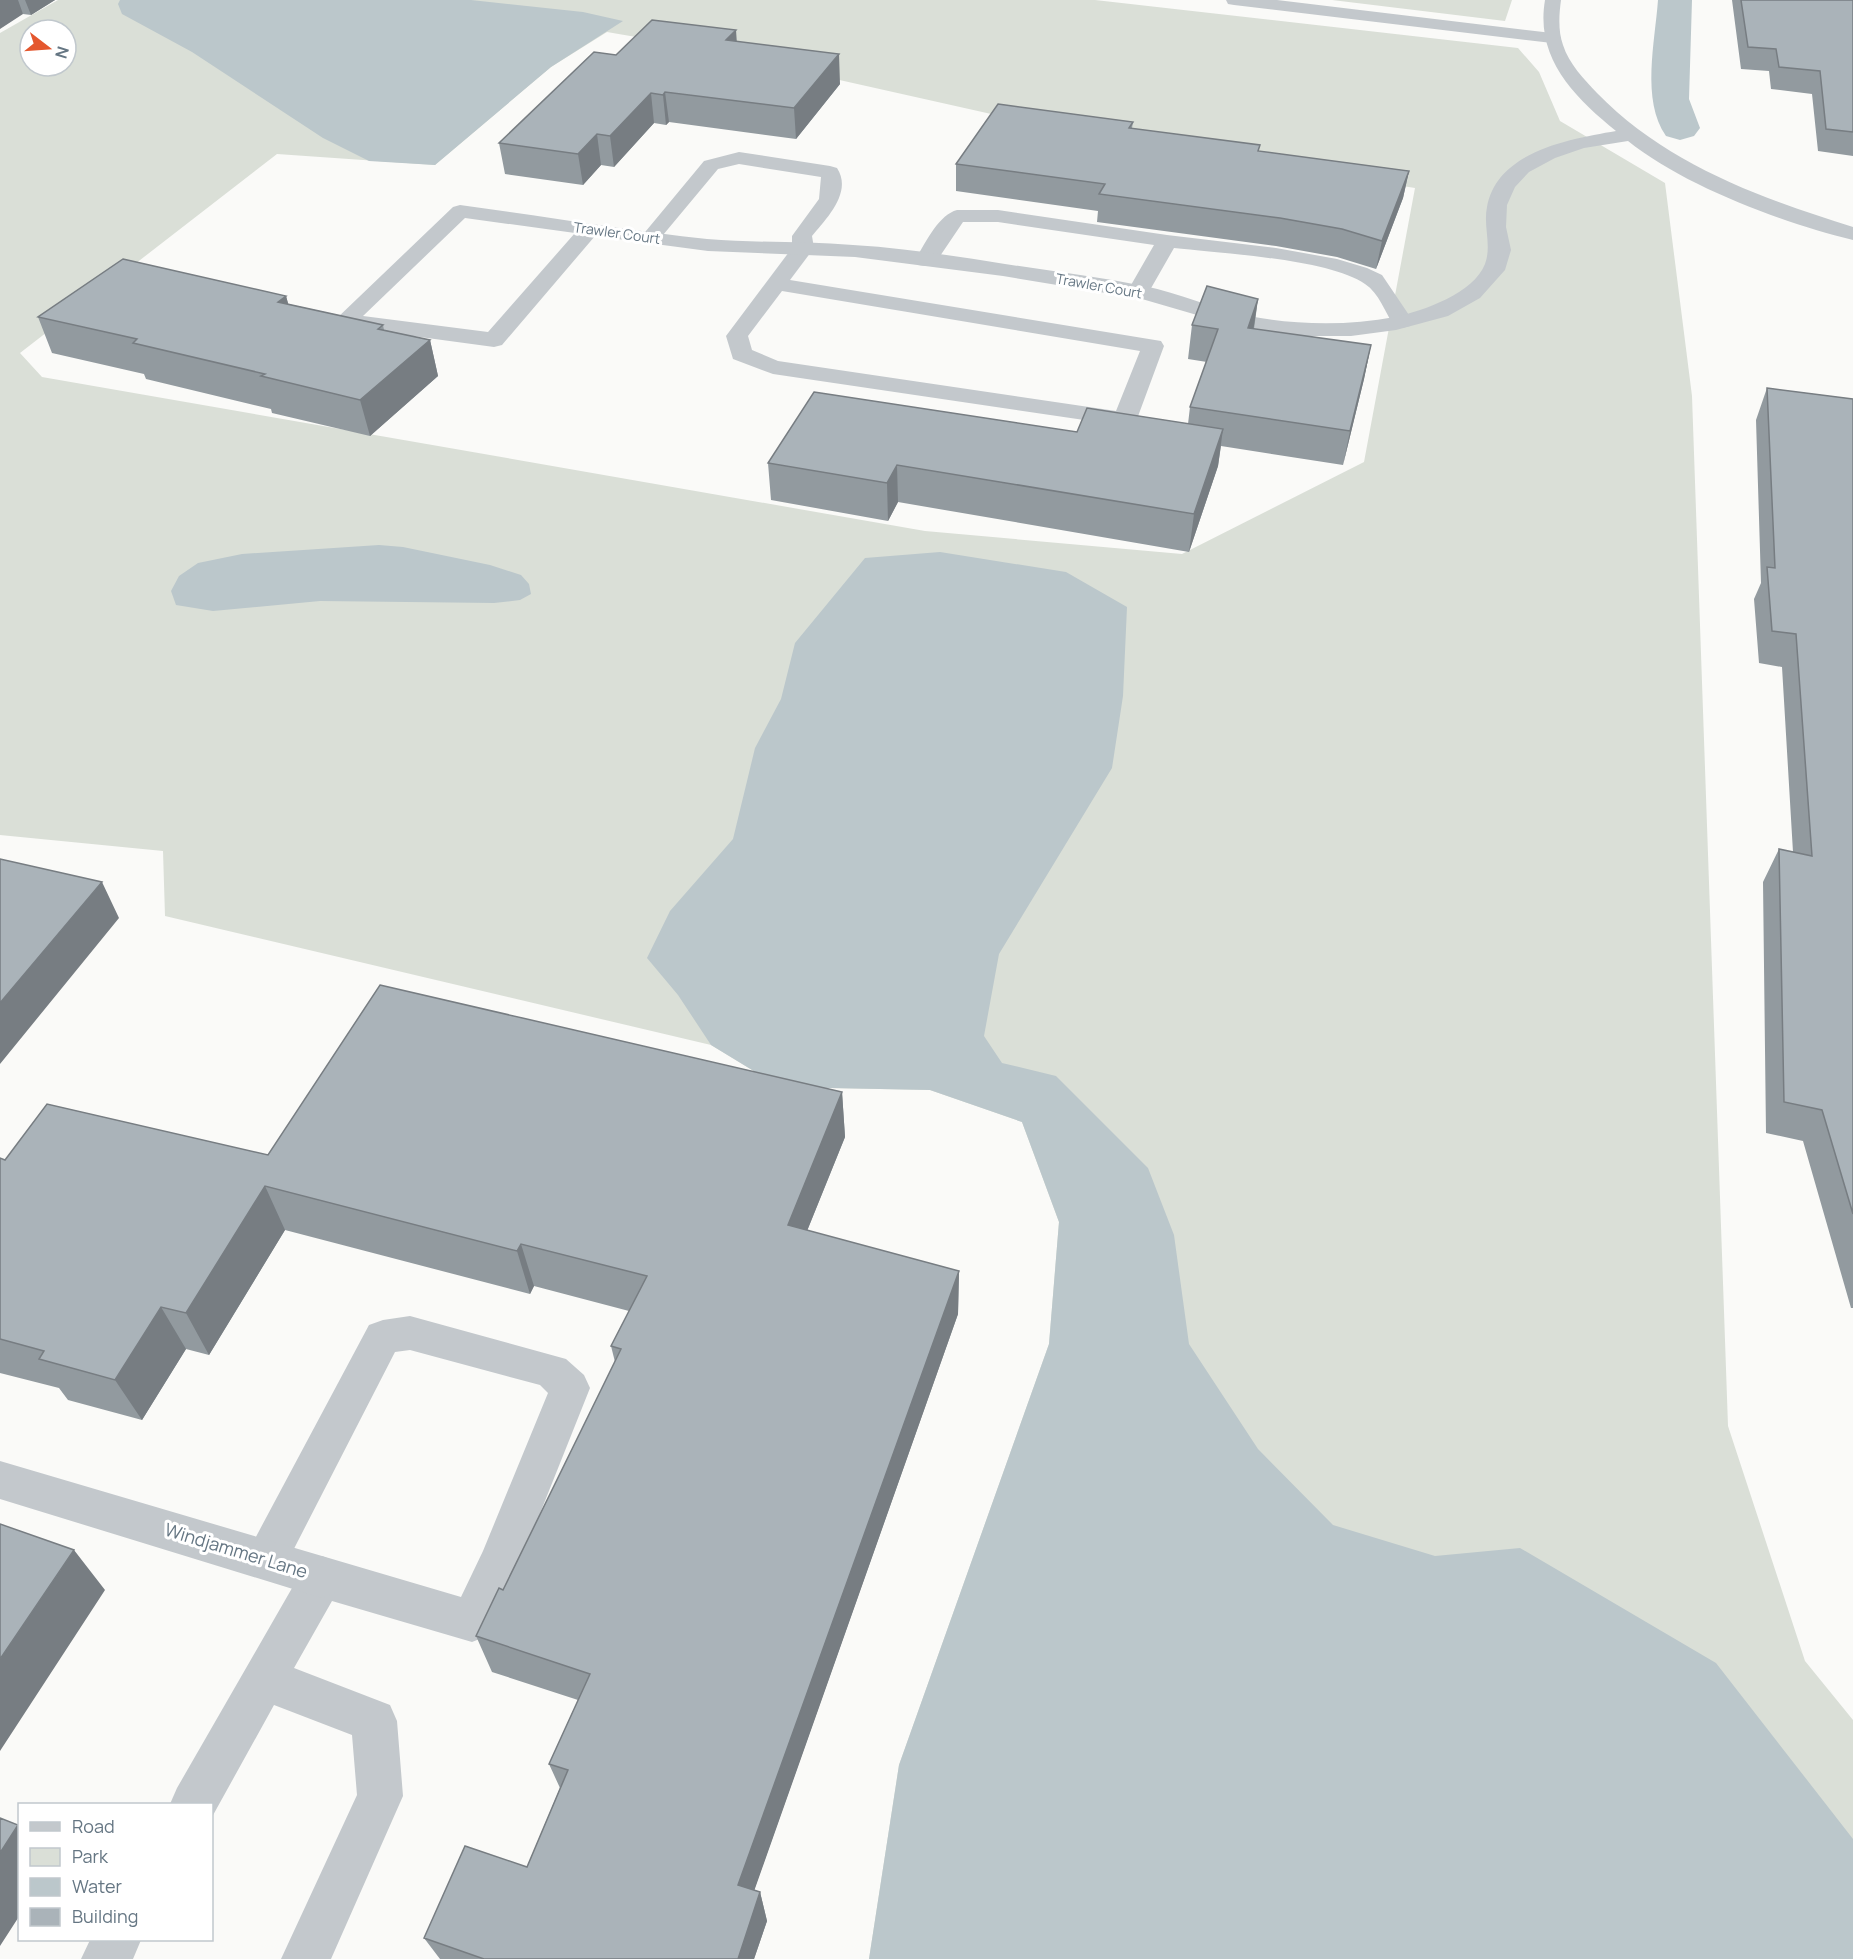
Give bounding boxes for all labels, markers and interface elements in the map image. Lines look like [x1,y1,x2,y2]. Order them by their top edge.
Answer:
north arrow [18,18,78,78]
text: N [50,44,75,61]
street label: Trawler Court [573,217,662,248]
street label: Trawler Court [1054,269,1144,303]
street label: Windjammer Lane [162,1517,311,1583]
legend [18,1803,213,1941]
text: Road [72,1814,115,1838]
text: Park [72,1844,109,1868]
text: Water [72,1874,122,1898]
text: Building [72,1904,138,1928]

